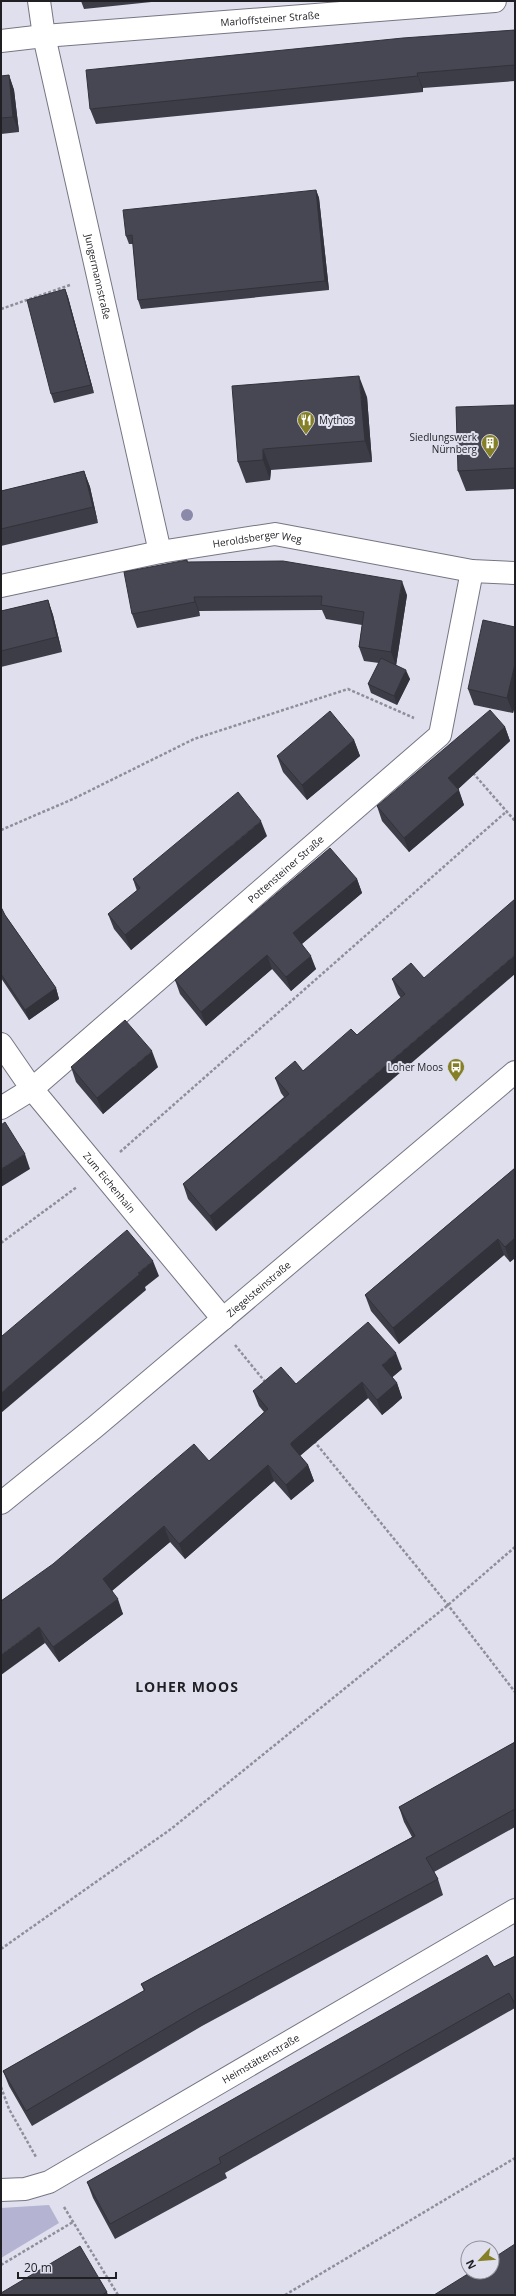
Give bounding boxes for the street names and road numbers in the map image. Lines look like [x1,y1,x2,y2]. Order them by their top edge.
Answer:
street label: Marloffsteiner Straße [220,8,321,29]
street label: Jungermannstraße [81,232,115,321]
street label: Heroldsberger Weg [211,527,304,551]
street label: Pottensteiner Straße [244,832,327,906]
street label: Zum Eichenhain [80,1149,139,1216]
street label: Ziegelsteinstraße [223,1257,294,1320]
street label: Heimstättenstraße [219,2030,302,2087]

